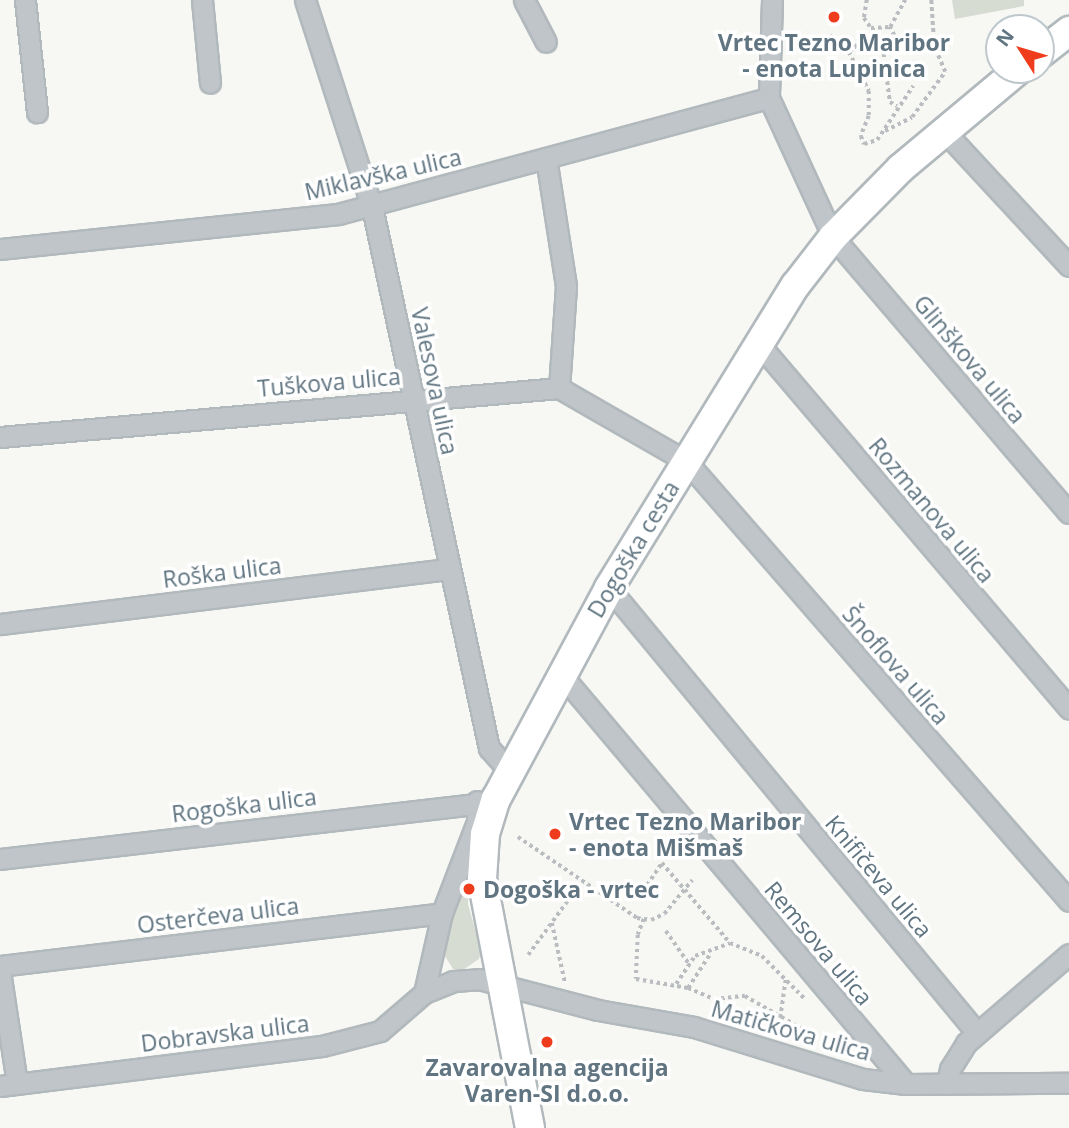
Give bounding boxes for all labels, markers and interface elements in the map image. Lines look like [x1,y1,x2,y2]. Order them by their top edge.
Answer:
marker: Vrtec Tezno Maribor - enota Lupinica [826,9,842,25]
north arrow [985,14,1055,84]
text: N [990,24,1020,52]
place label: Vrtec Tezno Maribor - enota Lupinica [718,28,950,82]
street label: Miklavška ulica [302,143,464,205]
street label: Glinškova ulica [908,289,1032,429]
street label: Valesova ulica [406,305,464,457]
street label: Tuškova ulica [256,362,402,402]
street label: Rozmanova ulica [863,432,1001,588]
street label: Dogoška cesta [581,476,685,622]
street label: Roška ulica [161,551,283,593]
street label: Šnoflova ulica [837,600,955,730]
street label: Rogoška ulica [170,782,318,828]
place label: Vrtec Tezno Maribor - enota Mišmaš [569,807,802,861]
street label: Knifičeva ulica [820,809,938,943]
marker: Vrtec Tezno Maribor - enota Mišmaš [547,826,563,842]
place label: Dogoška - vrtec [483,875,659,903]
street label: Remsova ulica [759,876,879,1010]
marker: Dogoška - vrtec [461,881,477,897]
street label: Osterčeva ulica [135,891,301,939]
street label: Matičkova ulica [708,994,874,1066]
street label: Dobravska ulica [139,1009,311,1057]
marker: Zavarovalna agencija Varen-SI d.o.o. [539,1034,555,1050]
place label: Zavarovalna agencija Varen-SI d.o.o. [425,1053,669,1107]

